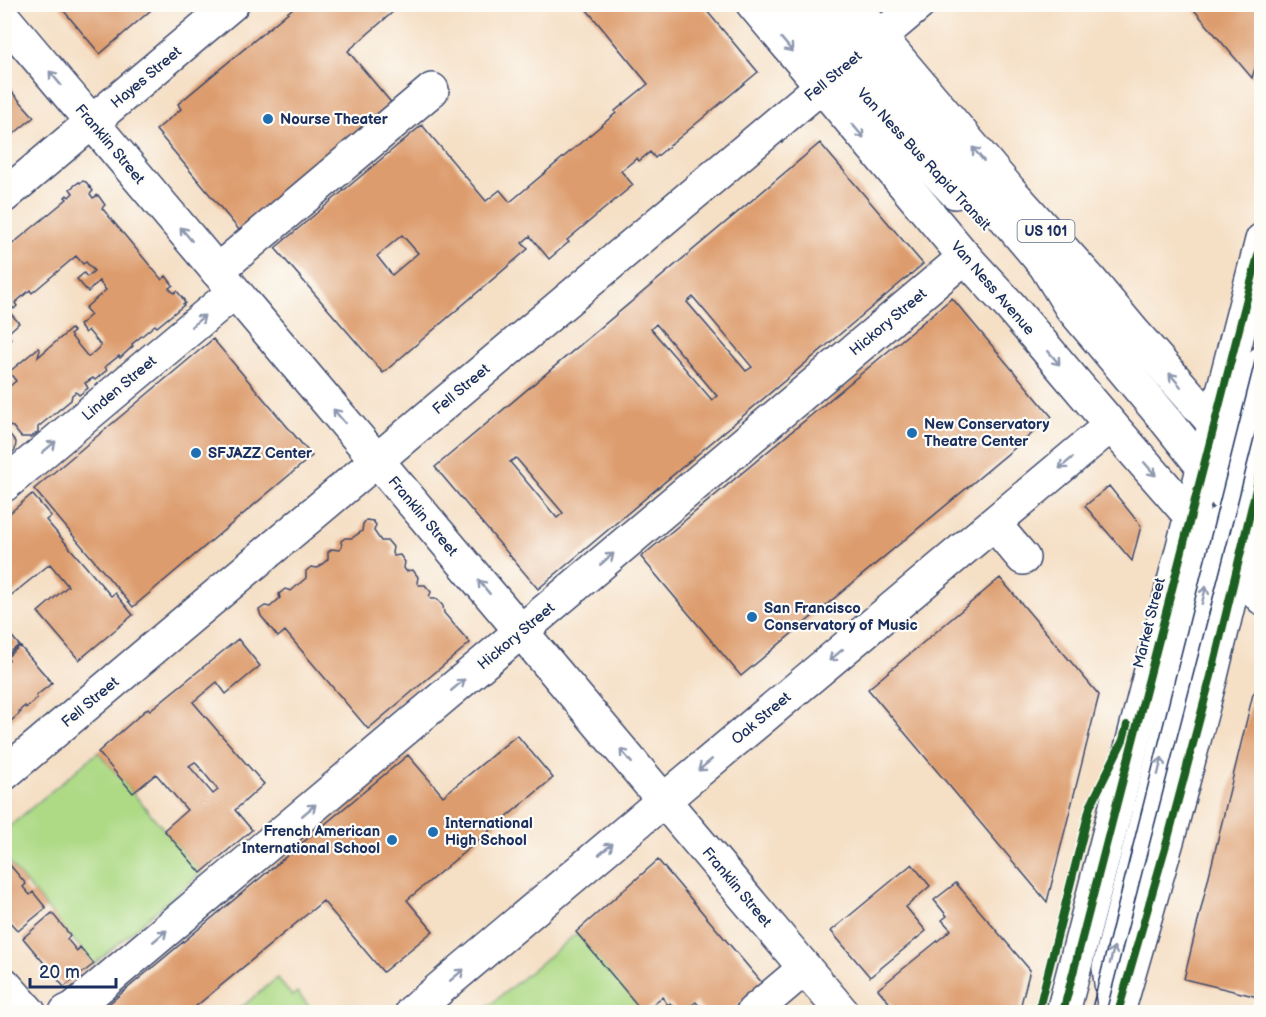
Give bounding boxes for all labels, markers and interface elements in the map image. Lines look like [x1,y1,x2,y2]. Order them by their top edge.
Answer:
one-way arrow [780,37,793,53]
street label: Hayes Street [107,42,186,112]
street label: Fell Street [801,47,866,106]
one-way arrow [48,70,61,86]
street label: Van Ness Bus Rapid Transit [853,84,995,235]
street label: Franklin Street [71,100,149,188]
place label: Nourse Theater [280,110,389,129]
marker: Nourse Theater [261,112,275,126]
one-way arrow [852,123,865,139]
one-way arrow [972,146,985,162]
road number: US 101 [1018,220,1074,242]
one-way arrow [180,226,193,242]
street label: Van Ness Avenue [947,237,1039,339]
street label: Hickory Street [846,284,931,360]
one-way arrow [190,315,206,328]
one-way arrow [1047,350,1061,365]
street label: Linden Street [78,351,161,425]
street label: Fell Street [429,360,494,419]
one-way arrow [1169,373,1183,389]
one-way arrow [332,408,345,424]
place label: New Conservatory Theatre Center [924,415,1049,451]
marker: New Conservatory Theatre Center [905,426,919,440]
one-way arrow [41,440,56,454]
place label: SFJAZZ Center [208,444,313,463]
marker: SFJAZZ Center [189,446,203,460]
one-way arrow [1058,456,1074,469]
one-way arrow [1143,461,1156,477]
street label: Franklin Street [384,472,462,560]
one-way arrow [599,552,614,566]
street label: Market Street [1129,576,1170,670]
one-way arrow [477,579,490,595]
one-way arrow [1198,586,1210,605]
street label: Hickory Street [474,598,559,674]
place label: San Francisco Conservatory of Music [764,599,918,635]
marker: San Francisco Conservatory of Music [745,610,759,624]
one-way arrow [829,649,845,662]
street label: Fell Street [58,673,123,732]
one-way arrow [450,678,465,692]
street label: Oak Street [728,688,795,749]
one-way arrow [619,749,633,764]
one-way arrow [1155,757,1167,776]
one-way arrow [698,758,713,772]
one-way arrow [301,803,316,817]
place label: International High School [445,814,533,850]
place label: French American International School [242,822,380,858]
marker: International High School [426,825,440,839]
marker: French American International School [385,833,399,847]
one-way arrow [598,842,613,856]
street label: Franklin Street [698,843,776,931]
one-way arrow [152,929,167,943]
one-way arrow [1107,946,1119,965]
scale bar [30,951,116,989]
text: 20 m [39,962,80,983]
one-way arrow [449,968,464,982]

